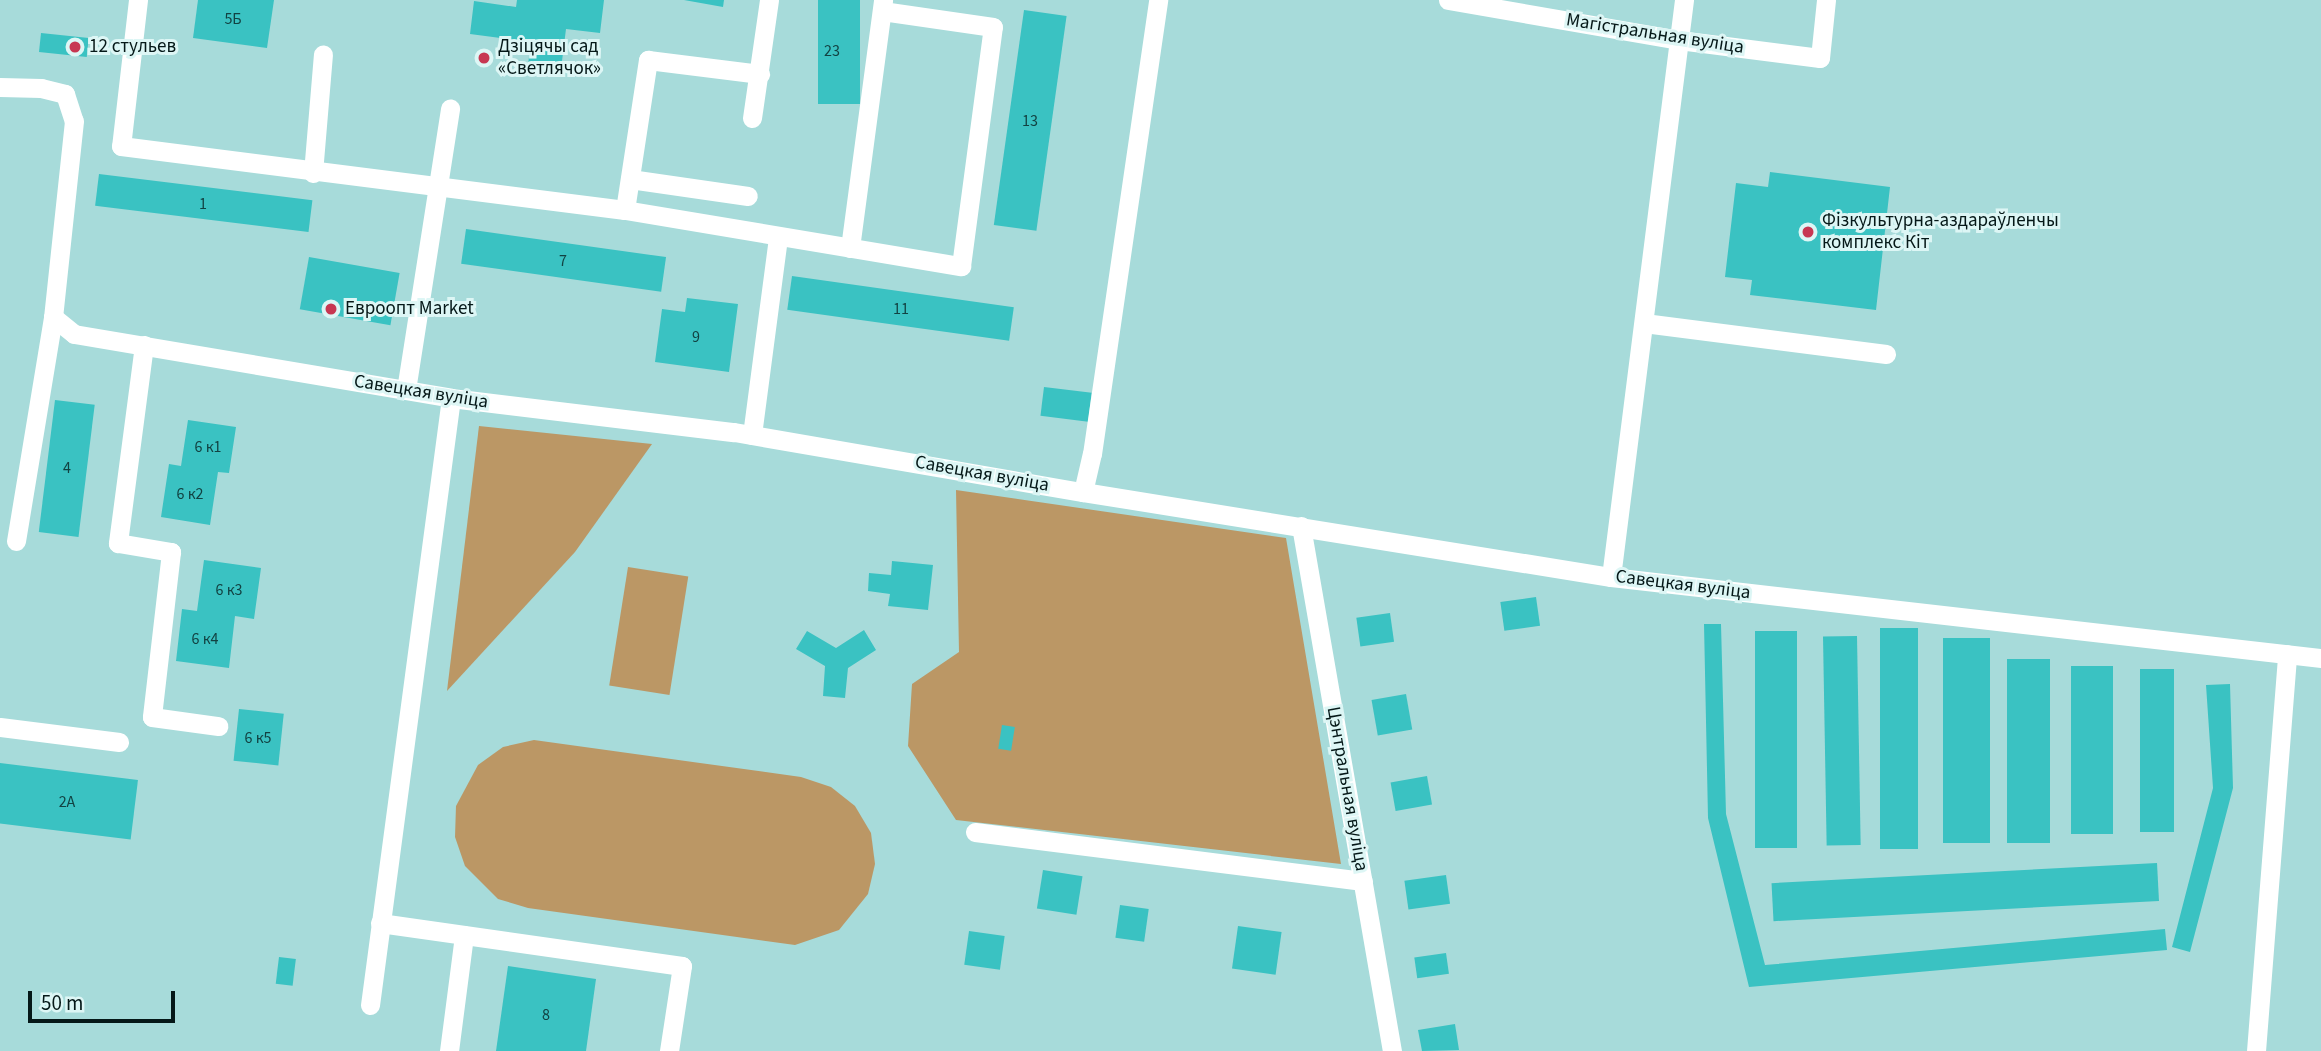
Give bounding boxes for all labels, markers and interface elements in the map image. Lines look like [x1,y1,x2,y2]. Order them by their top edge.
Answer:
house number: 5Б [224,9,242,29]
street label: Магістральная вуліца [1565,9,1745,59]
place label: 12 стульев [89,36,176,58]
place label: Дзіцячы сад «Светлячок» [498,36,601,80]
marker: 12 стульев [67,39,83,55]
house number: 23 [824,41,840,61]
marker: Дзіцячы сад «Светлячок» [476,50,492,66]
house number: 13 [1022,111,1038,131]
house number: 1 [199,194,207,214]
place label: Фізкультурна-аздараўленчы комплекс Кіт [1822,210,2059,254]
marker: Фізкультурна-аздараўленчы комплекс Кіт [1800,224,1816,240]
house number: 7 [559,251,567,271]
place label: Евроопт Market [345,298,474,320]
house number: 11 [893,299,909,319]
marker: Евроопт Market [323,301,339,317]
house number: 9 [692,327,700,347]
street label: Савецкая вуліца [352,370,490,414]
house number: 6 к1 [194,437,222,457]
street label: Савецкая вуліца [913,451,1051,497]
house number: 4 [63,458,71,478]
house number: 6 к2 [176,484,204,504]
street label: Савецкая вуліца [1614,565,1752,605]
house number: 6 к3 [215,580,243,600]
house number: 6 к4 [191,629,219,649]
street label: Цэнтральная вуліца [1321,705,1373,873]
house number: 6 к5 [244,728,272,748]
house number: 2А [59,792,75,812]
scale bar [32,978,178,1022]
text: 50 m [41,988,83,1018]
house number: 8 [542,1005,550,1025]

